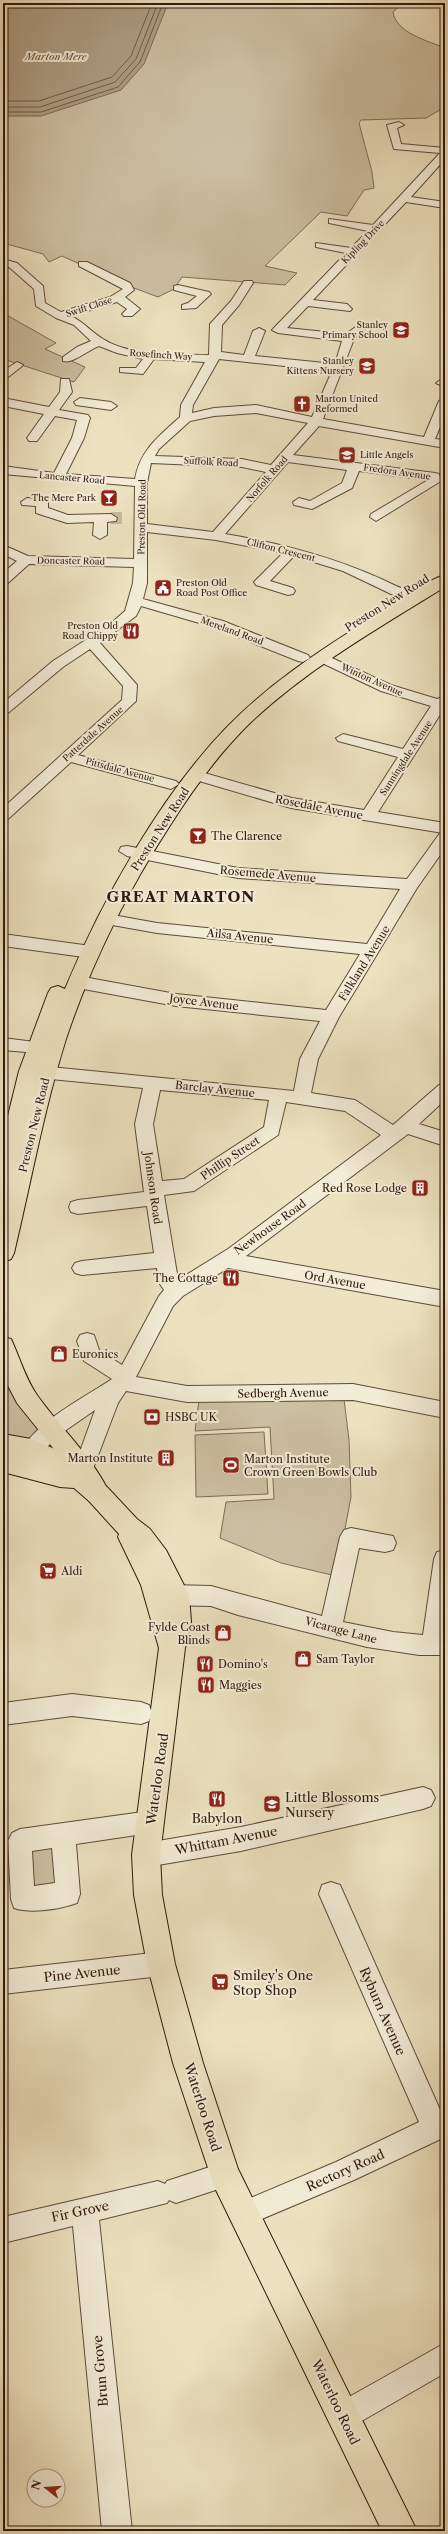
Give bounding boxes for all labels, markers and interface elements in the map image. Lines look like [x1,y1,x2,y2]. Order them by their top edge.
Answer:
water label: Marton Mere [24,50,88,63]
street label: Kipling Drive [339,217,386,266]
street label: Swift Close [64,294,113,319]
place label: Stanley Primary School [322,319,389,340]
school or university icon: Stanley Primary School [391,320,411,340]
street label: Rosefinch Way [129,347,194,362]
place label: Stanley Kittens Nursery [287,355,355,376]
school or university icon: Stanley Kittens Nursery [357,356,377,376]
place label: Marton United Reformed [315,393,379,414]
church icon: Marton United Reformed [292,394,312,414]
school or university icon: Little Angels [337,445,357,465]
place label: Little Angels [360,449,413,460]
street label: Norfolk Road [244,453,290,504]
street label: Suffolk Road [183,455,239,468]
street label: Fredora Avenue [363,461,431,482]
street label: Lancaster Road [39,469,106,486]
street label: Preston Old Road [135,479,148,555]
bar icon: The Mere Park [99,488,119,508]
place label: The Mere Park [32,492,97,503]
street label: Clifton Crescent [246,536,317,564]
street label: Doncaster Road [37,554,106,567]
street label: Preston New Road [342,571,432,635]
place label: Preston Old Road Post Office [176,577,247,598]
public building icon: Preston Old Road Post Office [153,578,173,598]
street label: Mereland Road [199,614,265,647]
place label: Preston Old Road Chippy [62,620,119,641]
restaurant icon: Preston Old Road Chippy [121,621,141,641]
street label: Winton Avenue [339,661,405,698]
street label: Patterdale Avenue [60,704,125,764]
street label: Sunningdale Avenue [377,718,434,797]
street label: Pittsdale Avenue [84,755,156,784]
street label: Preston New Road [128,784,192,873]
street label: Rosedale Avenue [274,792,364,822]
bar icon: The Clarence [188,826,208,846]
place label: The Clarence [211,829,282,843]
street label: Rosemede Avenue [219,863,317,885]
district label: GREAT MARTON [107,887,255,906]
street label: Falkland Avenue [335,923,393,1003]
street label: Ailsa Avenue [205,925,274,946]
street label: Joyce Avenue [167,991,239,1013]
street label: Preston New Road [16,1076,53,1174]
street label: Barclay Avenue [175,1078,255,1100]
street label: Phillip Street [198,1133,262,1183]
street label: Johnson Road [141,1149,165,1225]
building icon: Red Rose Lodge [410,1178,430,1198]
place label: Red Rose Lodge [322,1181,407,1195]
street label: Newhouse Road [231,1196,309,1258]
restaurant icon: The Cottage [221,1268,241,1288]
street label: Ord Avenue [303,1268,367,1292]
place label: The Cottage [153,1271,218,1285]
shop icon: Euronics [49,1344,69,1364]
place label: Euronics [72,1347,119,1361]
street label: Sedbergh Avenue [237,1385,329,1401]
bank icon: HSBC UK [142,1407,162,1427]
place label: HSBC UK [165,1410,218,1424]
building icon: Marton Institute [156,1448,176,1468]
place label: Marton Institute [67,1451,153,1465]
place label: Marton Institute Crown Green Bowls Club [244,1452,377,1479]
sports icon: Marton Institute Crown Green Bowls Club [221,1455,241,1475]
supermarket icon: Aldi [38,1561,58,1581]
place label: Aldi [60,1564,83,1578]
street label: Vicarage Lane [302,1613,379,1646]
place label: Fylde Coast Blinds [148,1620,210,1647]
shop icon: Fylde Coast Blinds [213,1623,233,1643]
shop icon: Sam Taylor [293,1649,313,1669]
place label: Sam Taylor [316,1652,375,1666]
restaurant icon: Domino's [195,1654,215,1674]
place label: Domino's [218,1657,268,1671]
restaurant icon: Maggies [196,1675,216,1695]
place label: Maggies [219,1678,262,1692]
street label: Waterloo Road [142,1732,171,1827]
restaurant icon: Babylon [207,1789,227,1809]
place label: Little Blossoms Nursery [285,1789,379,1820]
school or university icon: Little Blossoms Nursery [262,1794,282,1814]
place label: Babylon [192,1810,242,1826]
street label: Whittam Avenue [172,1822,279,1858]
street label: Pine Avenue [43,1961,121,1985]
street label: Ryburn Avenue [356,1964,410,2058]
place label: Smiley's One Stop Shop [233,1967,313,1998]
supermarket icon: Smiley's One Stop Shop [210,1972,230,1992]
street label: Waterloo Road [181,2059,225,2154]
street label: Rectory Road [303,2146,387,2194]
street label: Fir Grove [50,2197,110,2225]
street label: Brun Grove [89,2335,111,2407]
street label: Waterloo Road [308,2356,364,2447]
north arrow [26,2468,66,2508]
text: N [28,2478,45,2492]

